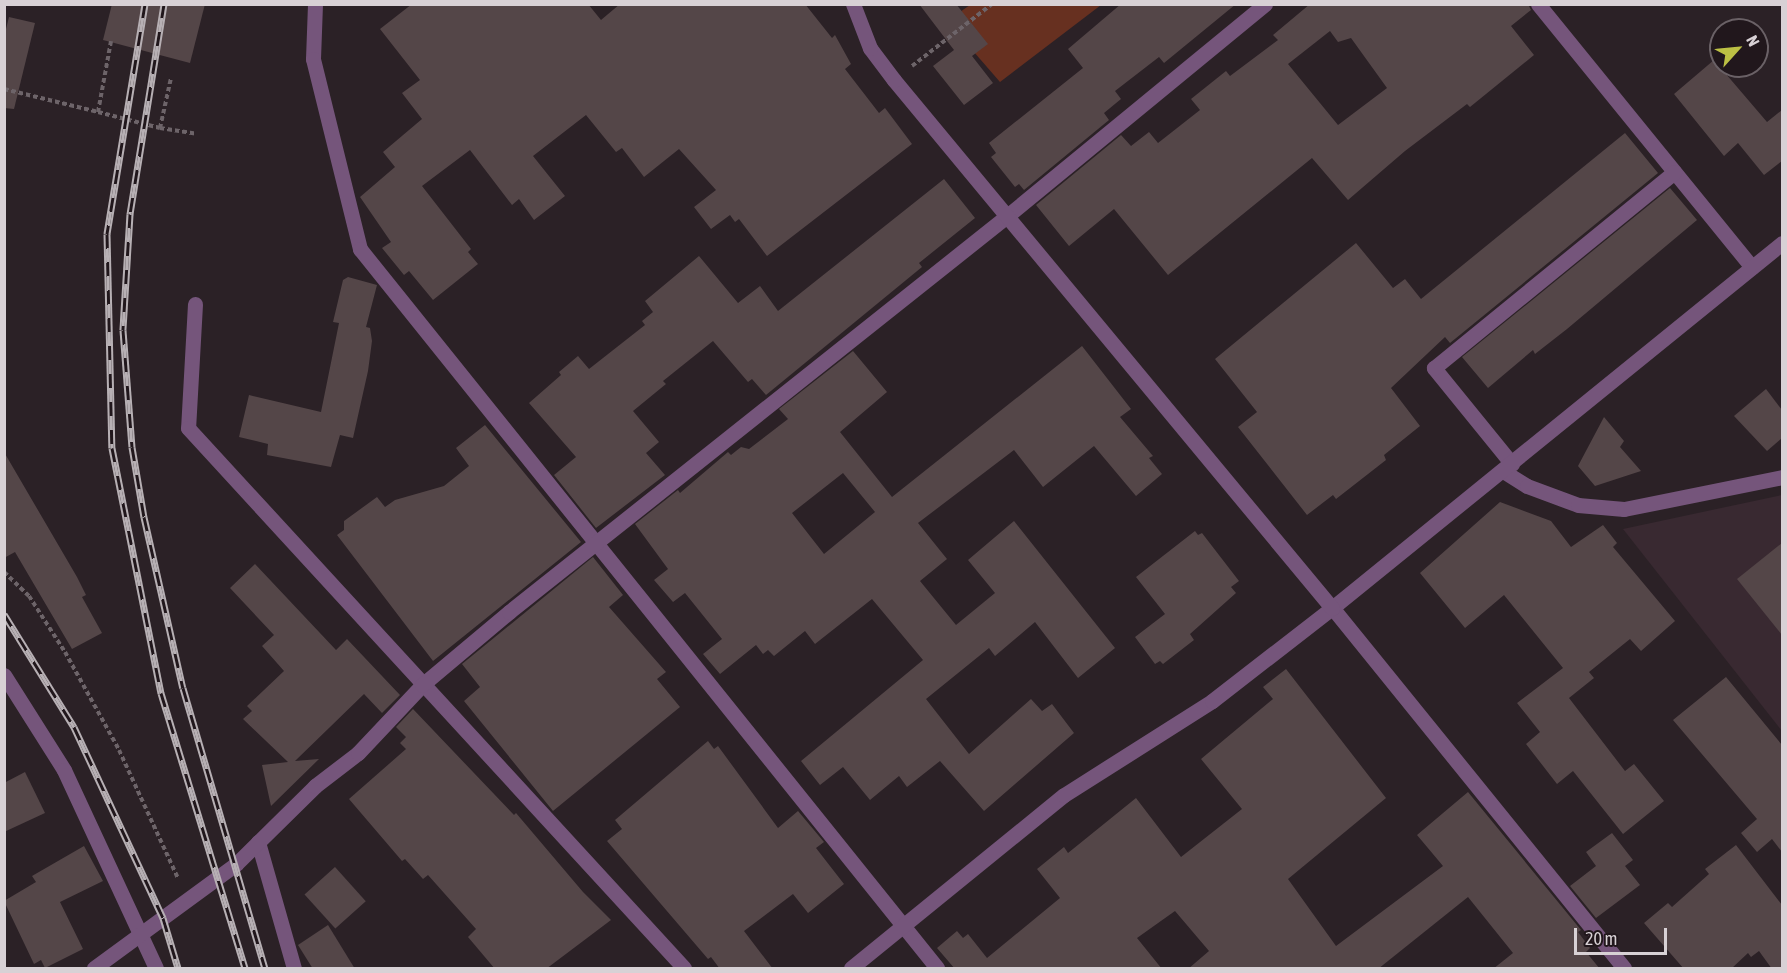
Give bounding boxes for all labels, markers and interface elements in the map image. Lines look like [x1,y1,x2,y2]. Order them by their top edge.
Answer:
north arrow [1709,18,1769,78]
text: N [1743,32,1763,49]
scale bar [1577,916,1670,954]
text: 20 m [1585,928,1617,949]

